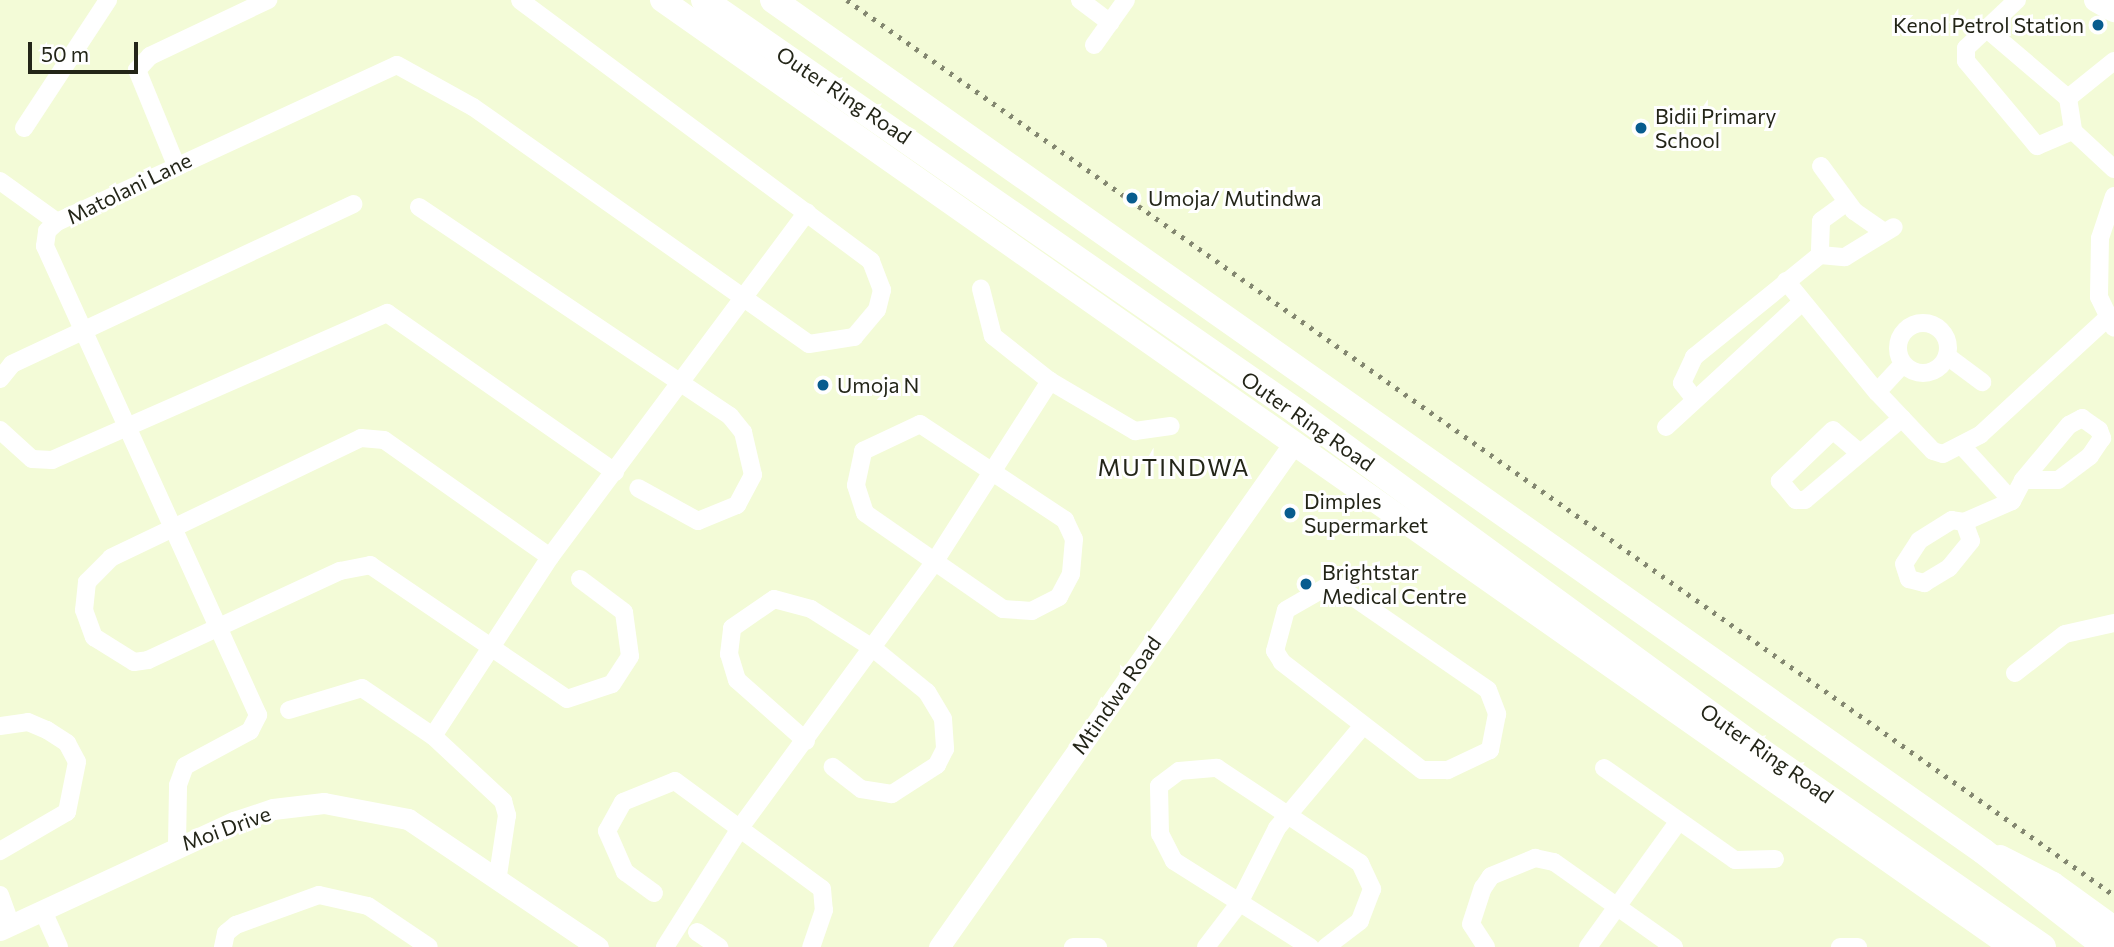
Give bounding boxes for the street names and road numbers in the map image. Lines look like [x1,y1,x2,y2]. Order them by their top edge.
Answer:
street label: Outer Ring Road [772,41,916,149]
street label: Matolani Lane [62,147,196,229]
street label: Outer Ring Road [1237,366,1379,476]
street label: Mtindwa Road [1066,631,1166,759]
street label: Outer Ring Road [1696,698,1838,808]
street label: Moi Drive [178,800,274,856]

